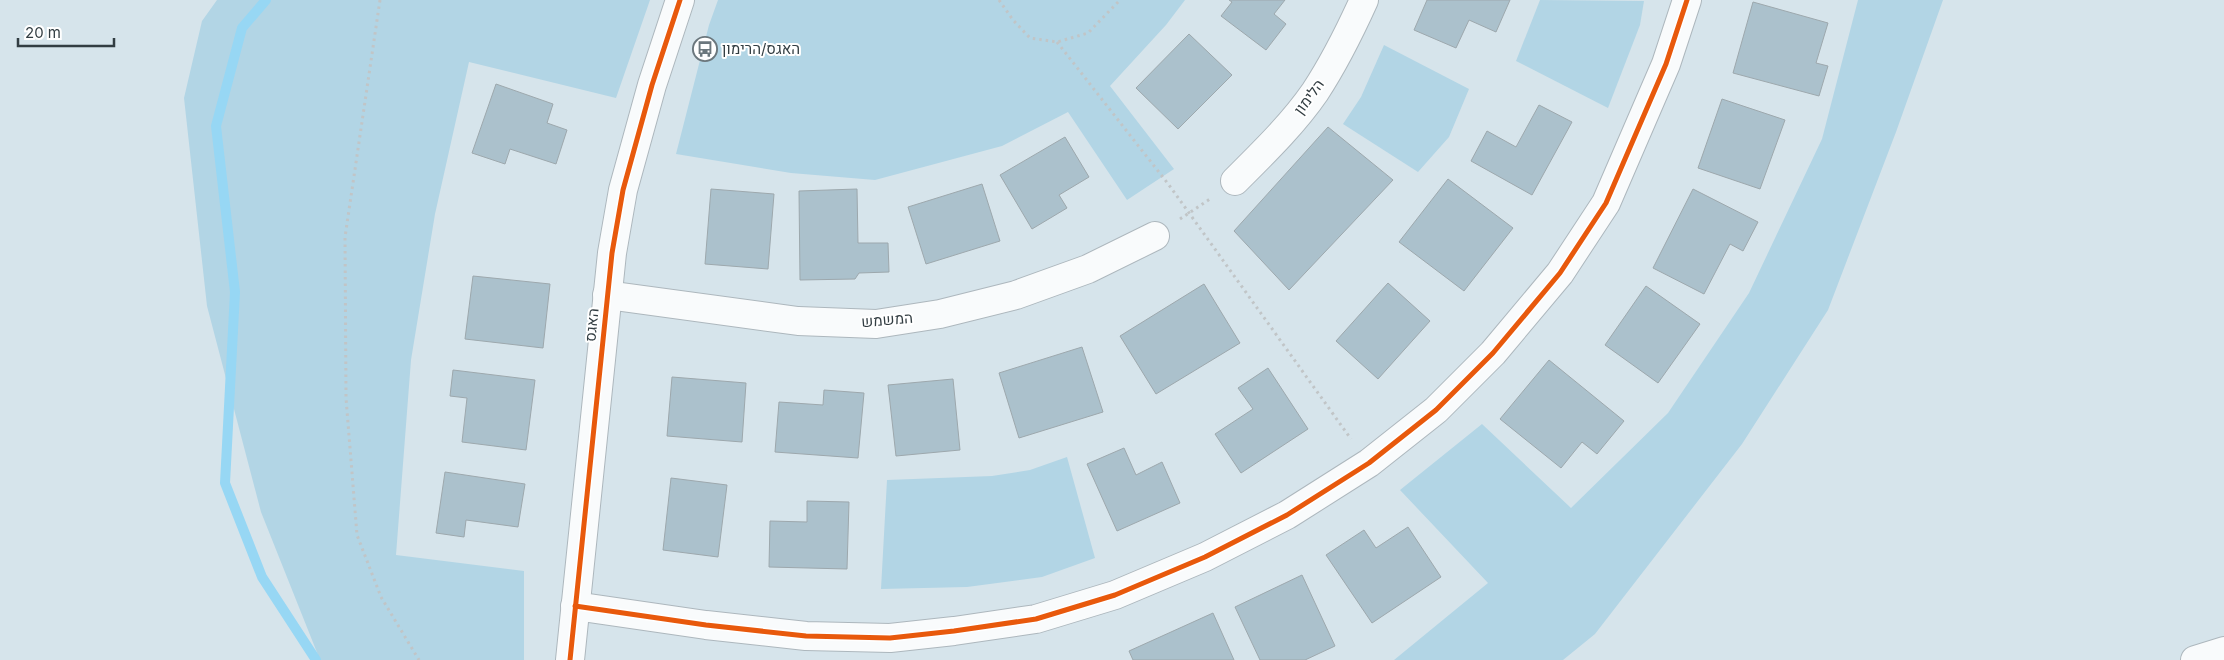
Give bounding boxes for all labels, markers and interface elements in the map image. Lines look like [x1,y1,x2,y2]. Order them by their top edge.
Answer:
scale bar [18,15,114,47]
text: 20 m [25,23,61,42]
bus stop icon: האגס/הרימון [692,36,718,62]
place label: האגס/הרימון [722,39,800,58]
street label: הלימון [1289,75,1328,118]
street label: האגס [580,307,603,343]
street label: המשמש [860,308,914,331]

